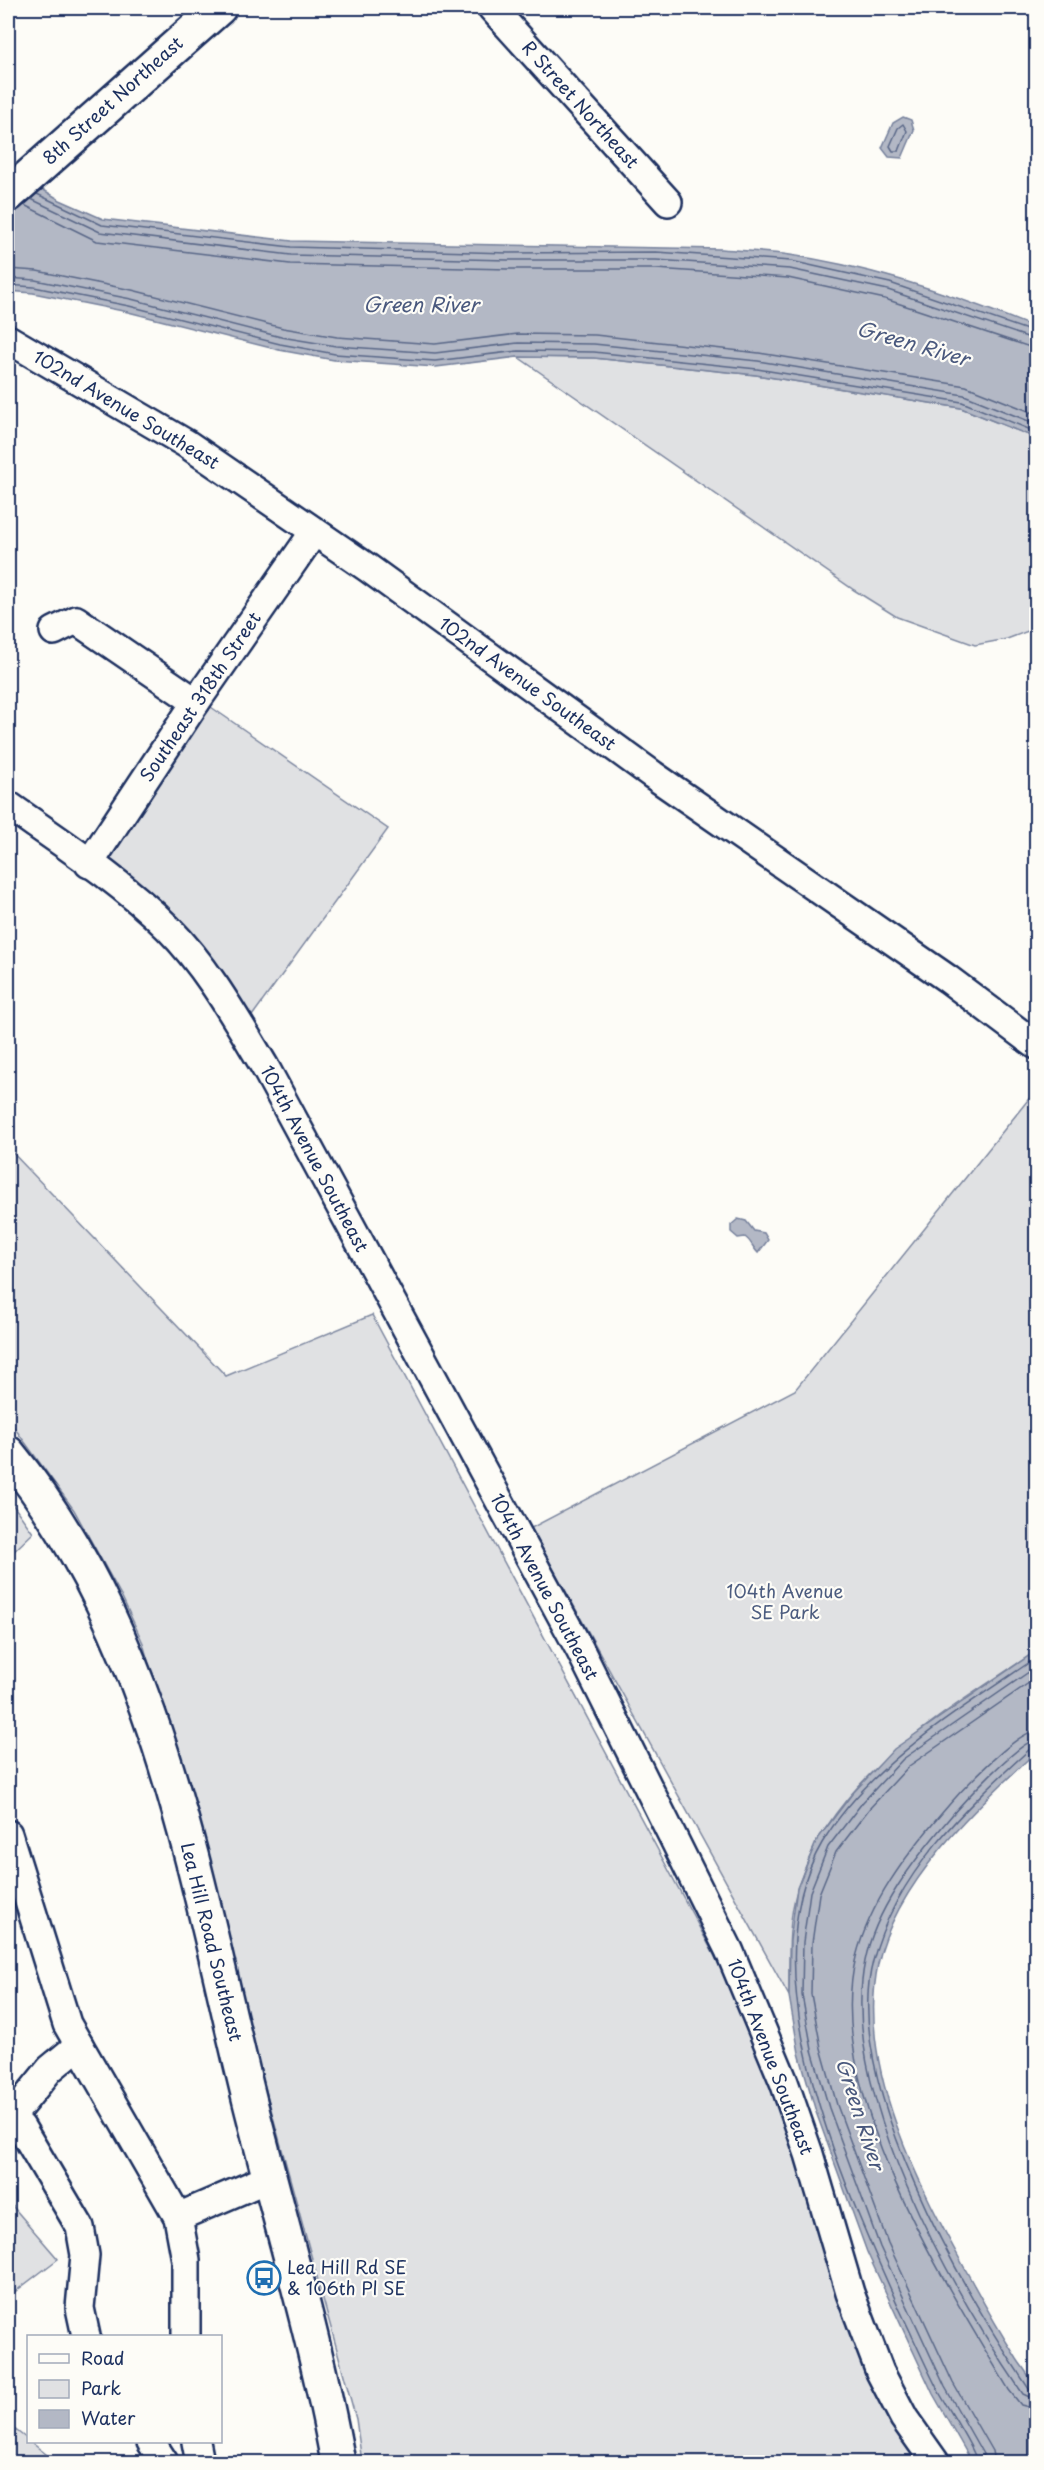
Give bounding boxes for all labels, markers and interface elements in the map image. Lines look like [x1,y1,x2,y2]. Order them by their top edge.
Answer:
street label: 8th Street Northeast [36,29,188,170]
street label: R Street Northeast [516,34,646,174]
water label: Green River [363,289,482,319]
water label: Green River [854,313,976,374]
street label: 102nd Avenue Southeast [28,342,225,475]
street label: Southeast 318th Street [133,606,267,787]
street label: 102nd Avenue Southeast [434,609,622,756]
street label: 104th Avenue Southeast [255,1060,376,1256]
street label: 104th Avenue Southeast [485,1488,606,1684]
park label: 104th Avenue SE Park [727,1577,844,1625]
street label: Lea Hill Road Southeast [175,1839,250,2044]
street label: 104th Avenue Southeast [722,1955,821,2158]
water label: Green River [829,2054,894,2176]
place label: Lea Hill Rd SE & 106th Pl SE [287,2253,407,2301]
bus stop icon: Lea Hill Rd SE & 106th Pl SE [246,2260,282,2296]
legend [27,2335,222,2443]
text: Road [81,2344,125,2371]
text: Park [81,2374,121,2401]
text: Water [81,2404,136,2431]

